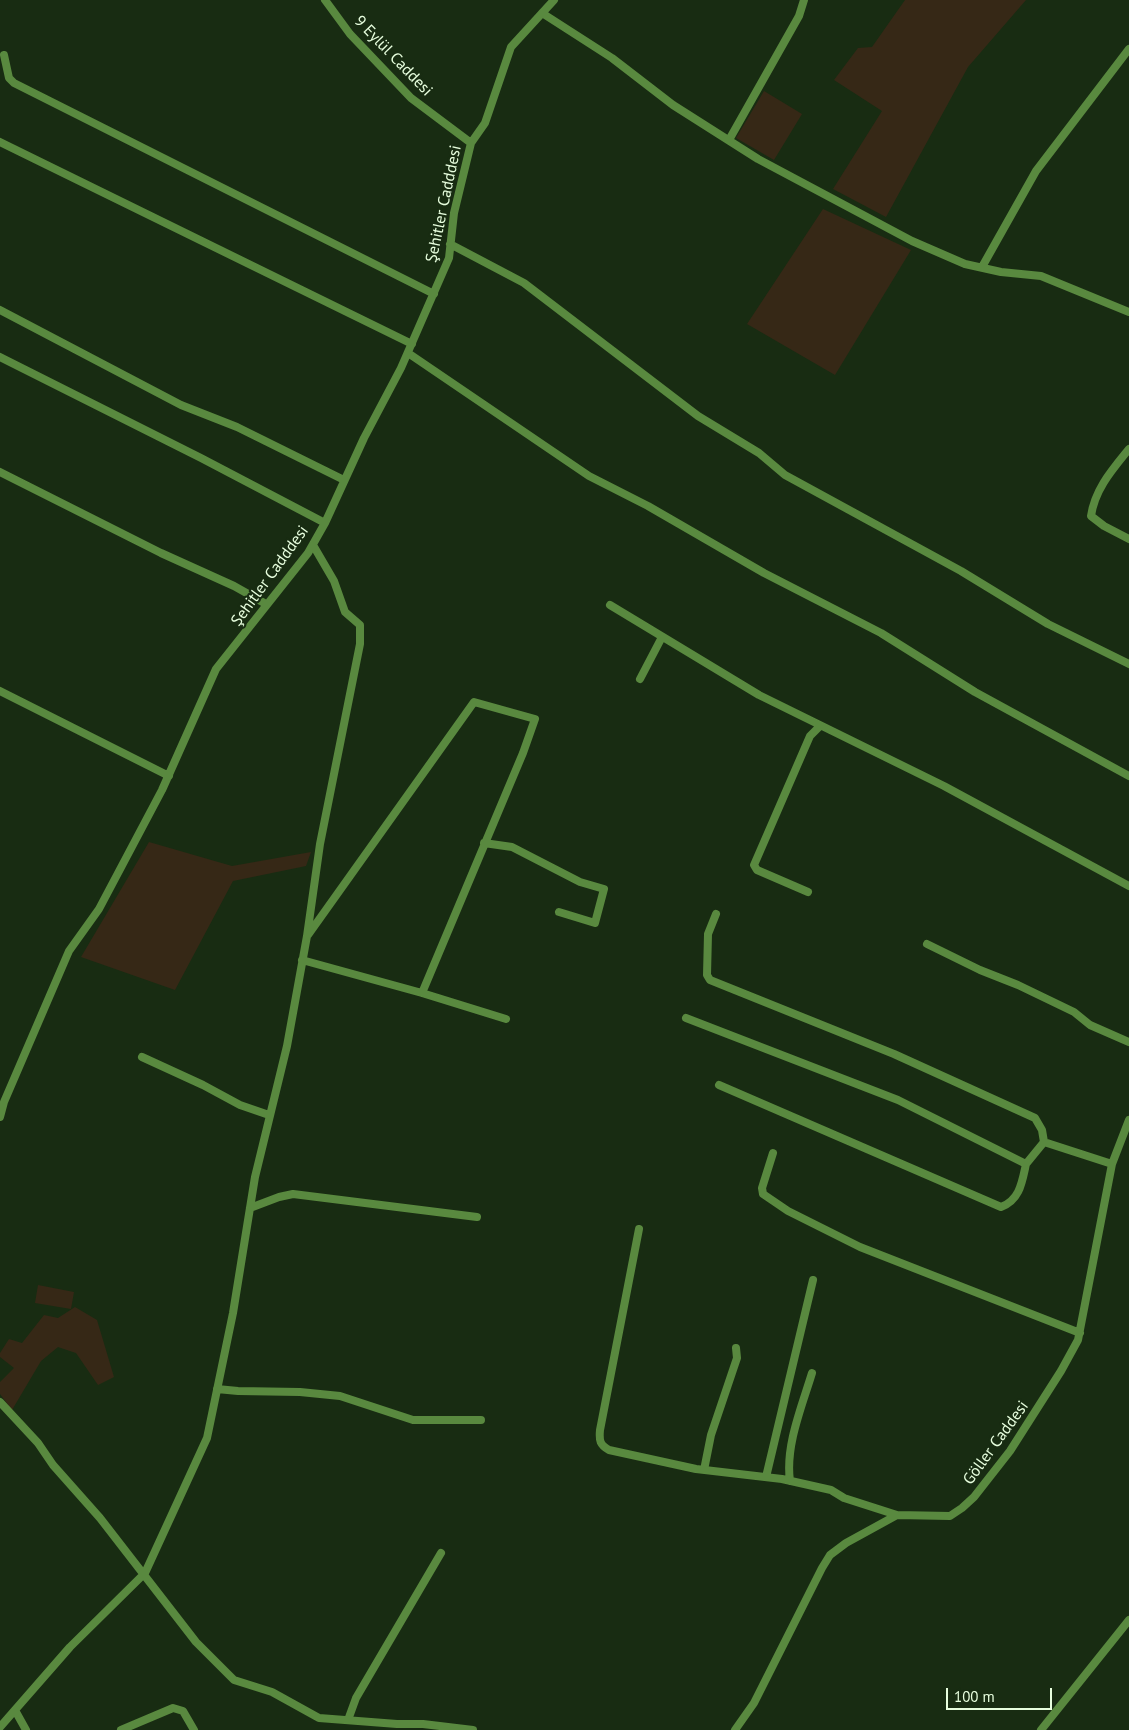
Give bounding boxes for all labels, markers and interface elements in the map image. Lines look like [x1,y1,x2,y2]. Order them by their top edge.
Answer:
street label: 9 Eylül Caddesi [350,12,436,100]
street label: Şehitler Cadddesi [422,144,466,264]
street label: Şehitler Cadddesi [227,522,313,630]
street label: Göller Caddesi [959,1397,1033,1489]
scale bar [949,1678,1055,1710]
text: 100 m [954,1687,995,1706]

